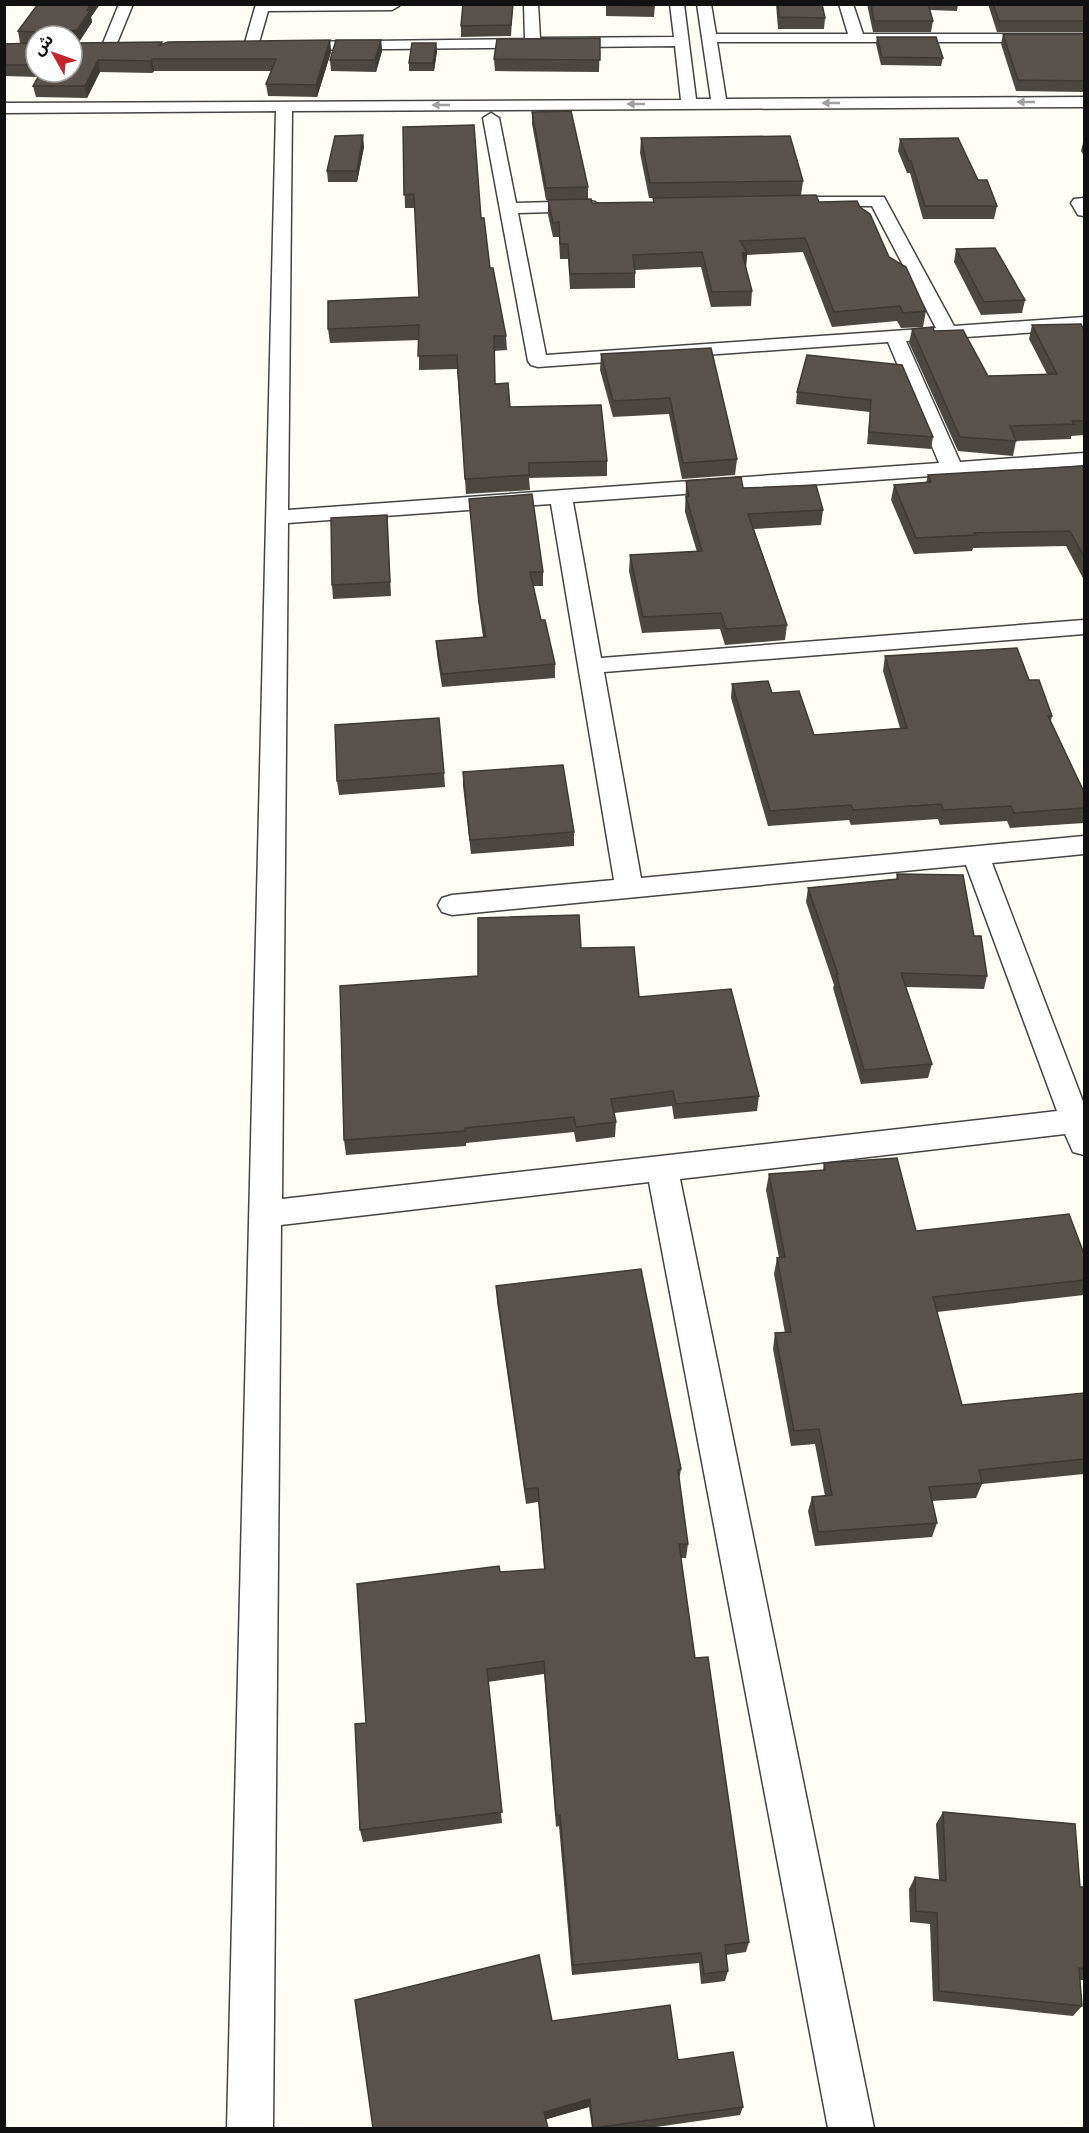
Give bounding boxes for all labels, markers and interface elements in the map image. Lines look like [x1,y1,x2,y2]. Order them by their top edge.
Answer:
north arrow [24,24,84,84]
text: ش [27,29,58,60]
one-way arrow [1017,97,1036,107]
one-way arrow [822,98,841,108]
one-way arrow [627,99,646,109]
one-way arrow [432,100,451,110]

